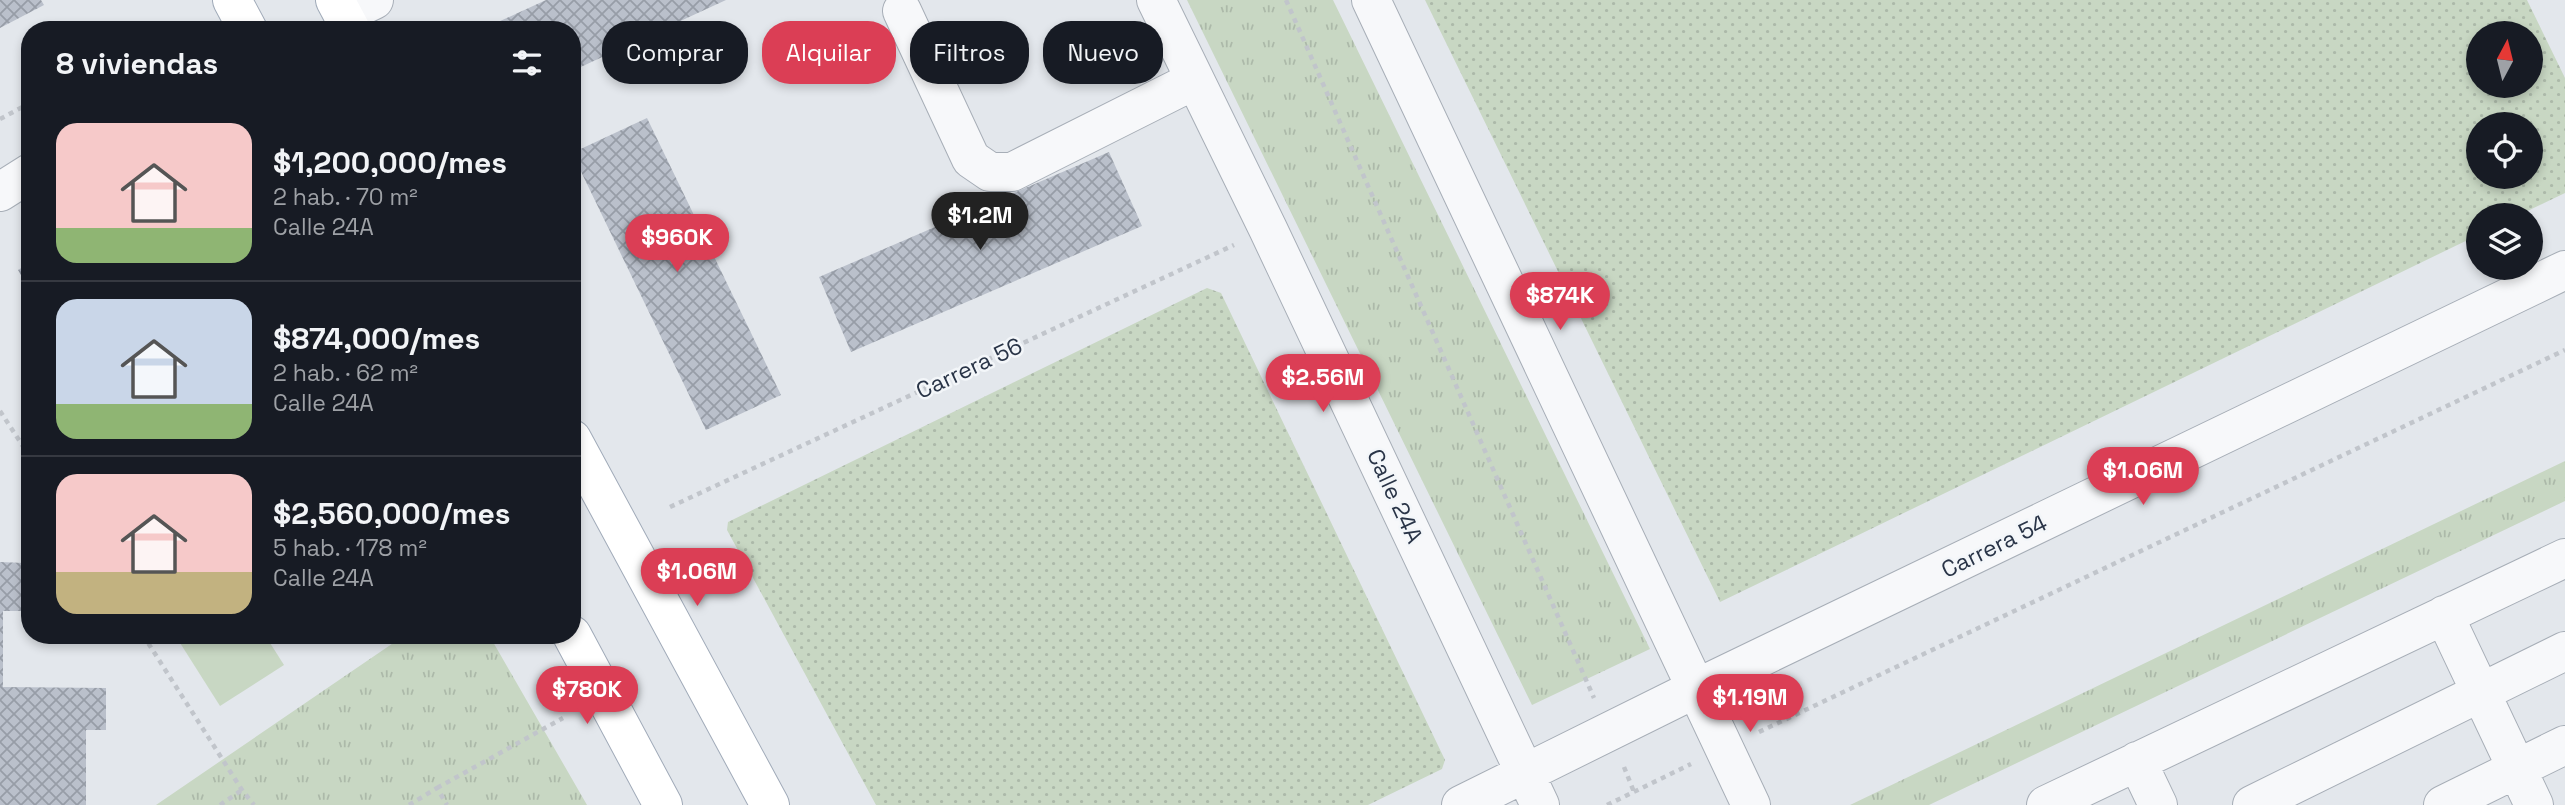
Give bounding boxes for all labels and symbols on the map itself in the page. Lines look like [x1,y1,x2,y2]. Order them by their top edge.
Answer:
north arrow [2466,21,2543,98]
pin: $1.2M [931,192,1029,252]
pin: $960K [628,215,726,274]
pin: $874K [1511,272,1609,332]
street label: Carrera 56 [911,330,1027,406]
pin: $2.56M [1266,354,1380,414]
street label: Calle 24A [1360,444,1430,548]
pin: $1.06M [2086,448,2200,507]
street label: Carrera 54 [1936,508,2052,584]
pin: $1.06M [640,548,754,608]
pin: $780K [538,666,636,726]
pin: $1.19M [1693,674,1807,734]

